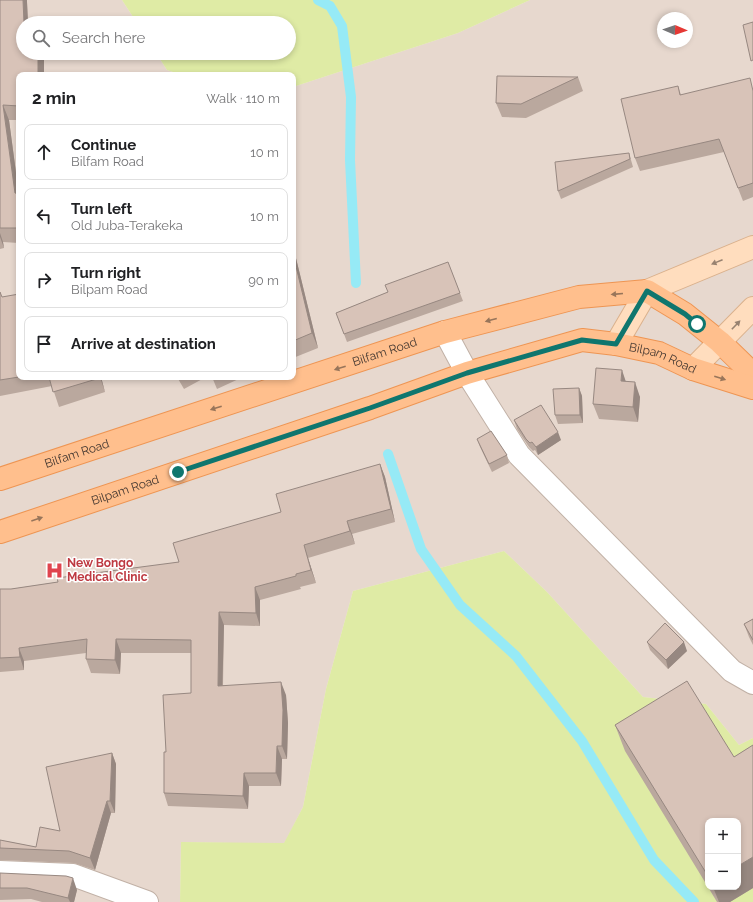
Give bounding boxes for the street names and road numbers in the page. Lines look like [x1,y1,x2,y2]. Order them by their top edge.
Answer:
street label: Bilfam Road [350,335,419,369]
street label: Bilpam Road [628,340,698,376]
street label: Bilfam Road [43,436,111,471]
street label: Bilpam Road [89,472,161,508]

